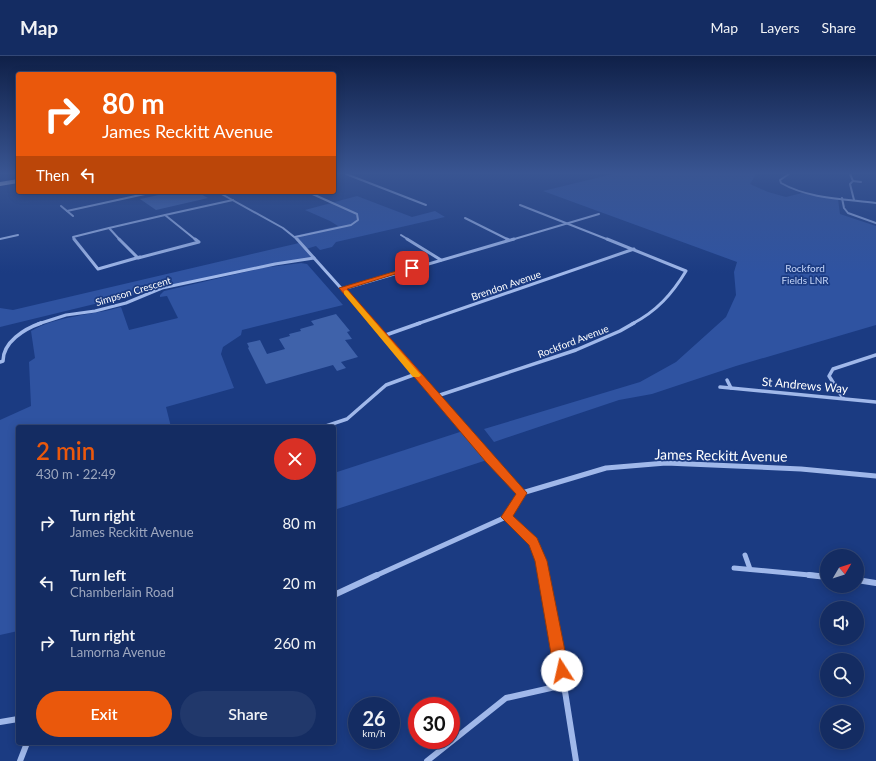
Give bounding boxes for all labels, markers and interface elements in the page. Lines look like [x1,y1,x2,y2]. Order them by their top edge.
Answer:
text: Map [20,16,58,39]
text: Map [710,19,738,36]
text: Layers [760,19,800,36]
text: Share [822,19,856,36]
text: 80 m [102,86,165,120]
icon: right [36,88,88,140]
text: James Reckitt Avenue [102,120,273,142]
icon: left [77,164,99,186]
text: Then [36,166,69,184]
pin [395,251,429,285]
icon: arrive [401,257,423,279]
park label: Rockford Fields LNR [781,262,829,286]
street label: Brendon Avenue [470,267,542,303]
street label: Simpson Crescent [94,274,173,308]
street label: Rockford Avenue [536,322,610,360]
street label: St Andrews Way [761,374,849,396]
text: 2 min [36,436,95,465]
button: close [274,438,316,480]
street label: James Reckitt Avenue [654,445,788,465]
text: 430 m · 22:49 [36,466,116,482]
text: Turn right [70,506,135,524]
icon: right [36,512,58,534]
text: 80 m [282,514,316,532]
text: James Reckitt Avenue [70,524,194,540]
north arrow [820,549,864,593]
map controls [820,549,864,749]
text: Turn left [70,566,126,584]
icon: left [36,572,58,594]
text: 20 m [282,574,316,592]
text: Chamberlain Road [70,584,174,600]
button: sound [820,601,864,645]
text: Turn right [70,626,135,644]
icon: right [36,632,58,654]
text: 260 m [274,634,316,652]
text: Lamorna Avenue [70,644,166,660]
position arrow [541,650,583,692]
button: search [820,653,864,697]
button: Exit [36,691,172,737]
button: Share [180,691,316,737]
speed limit sign: 30 [408,697,460,749]
button: layers [820,705,864,749]
text: 26 [362,706,386,730]
text: km/h [362,727,386,739]

